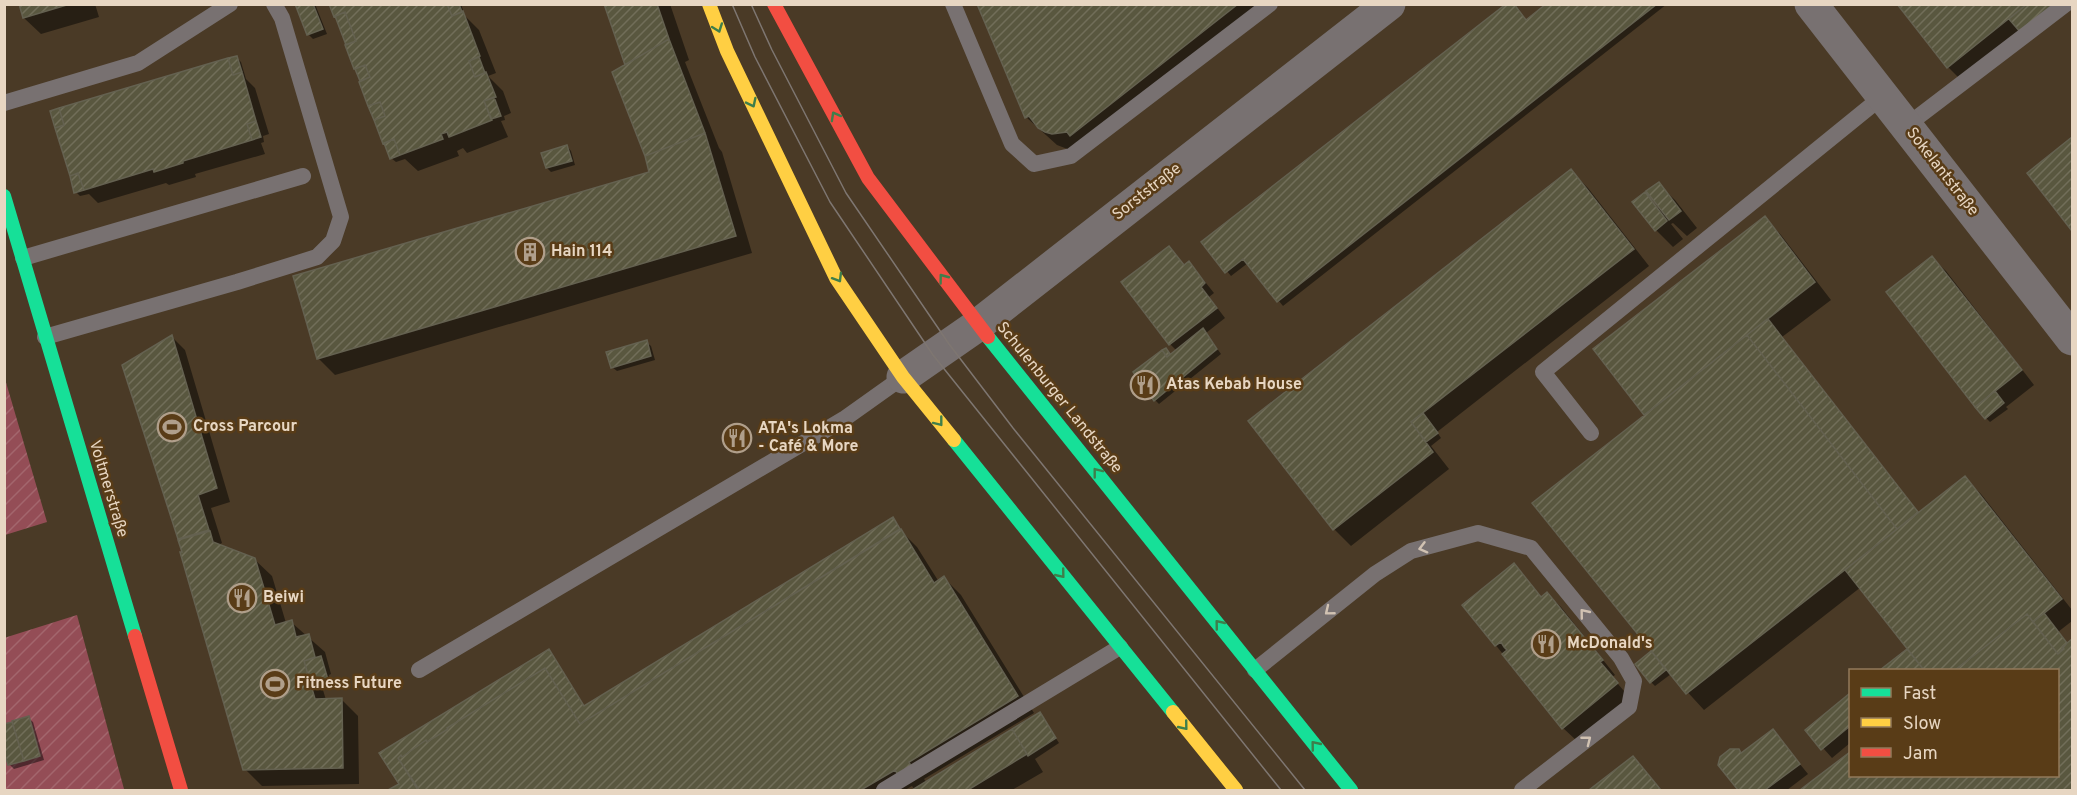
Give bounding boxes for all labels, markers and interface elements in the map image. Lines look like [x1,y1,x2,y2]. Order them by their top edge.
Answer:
one-way arrow [711,21,723,32]
one-way arrow [744,97,756,108]
one-way arrow [830,112,842,123]
street label: Sokelantstraße [1901,124,1983,220]
street label: Sorststraße [1109,159,1185,225]
building icon: Hain 114 [514,236,546,268]
place label: Hain 114 [551,242,613,262]
one-way arrow [830,272,842,282]
one-way arrow [939,274,950,285]
street label: Schulenburger Landstraße [992,318,1126,478]
restaurant icon: Atas Kebab House [1129,369,1161,401]
place label: Atas Kebab House [1166,375,1302,395]
sports icon: Cross Parcour [156,411,188,443]
one-way arrow [931,416,942,427]
place label: Cross Parcour [193,417,297,437]
place label: ATA's Lokma - Café & More [758,419,859,457]
restaurant icon: ATA's Lokma - Café & More [721,422,753,454]
street label: Voltmerstraße [84,438,132,540]
one-way arrow [1094,468,1105,479]
one-way arrow [1418,540,1428,553]
one-way arrow [1054,567,1065,578]
restaurant icon: Beiwi [226,582,258,614]
place label: Beiwi [263,588,304,608]
one-way arrow [1325,604,1336,615]
one-way arrow [1580,608,1591,619]
one-way arrow [1215,620,1226,631]
restaurant icon: McDonald's [1530,628,1562,660]
place label: McDonald's [1567,634,1653,654]
sports icon: Fitness Future [259,668,291,700]
legend [1849,669,2059,777]
place label: Fitness Future [296,674,402,694]
text: Fast [1903,683,1936,706]
text: Slow [1903,713,1941,736]
one-way arrow [1177,719,1188,730]
one-way arrow [1580,736,1591,747]
one-way arrow [1311,741,1322,752]
text: Jam [1903,743,1938,766]

